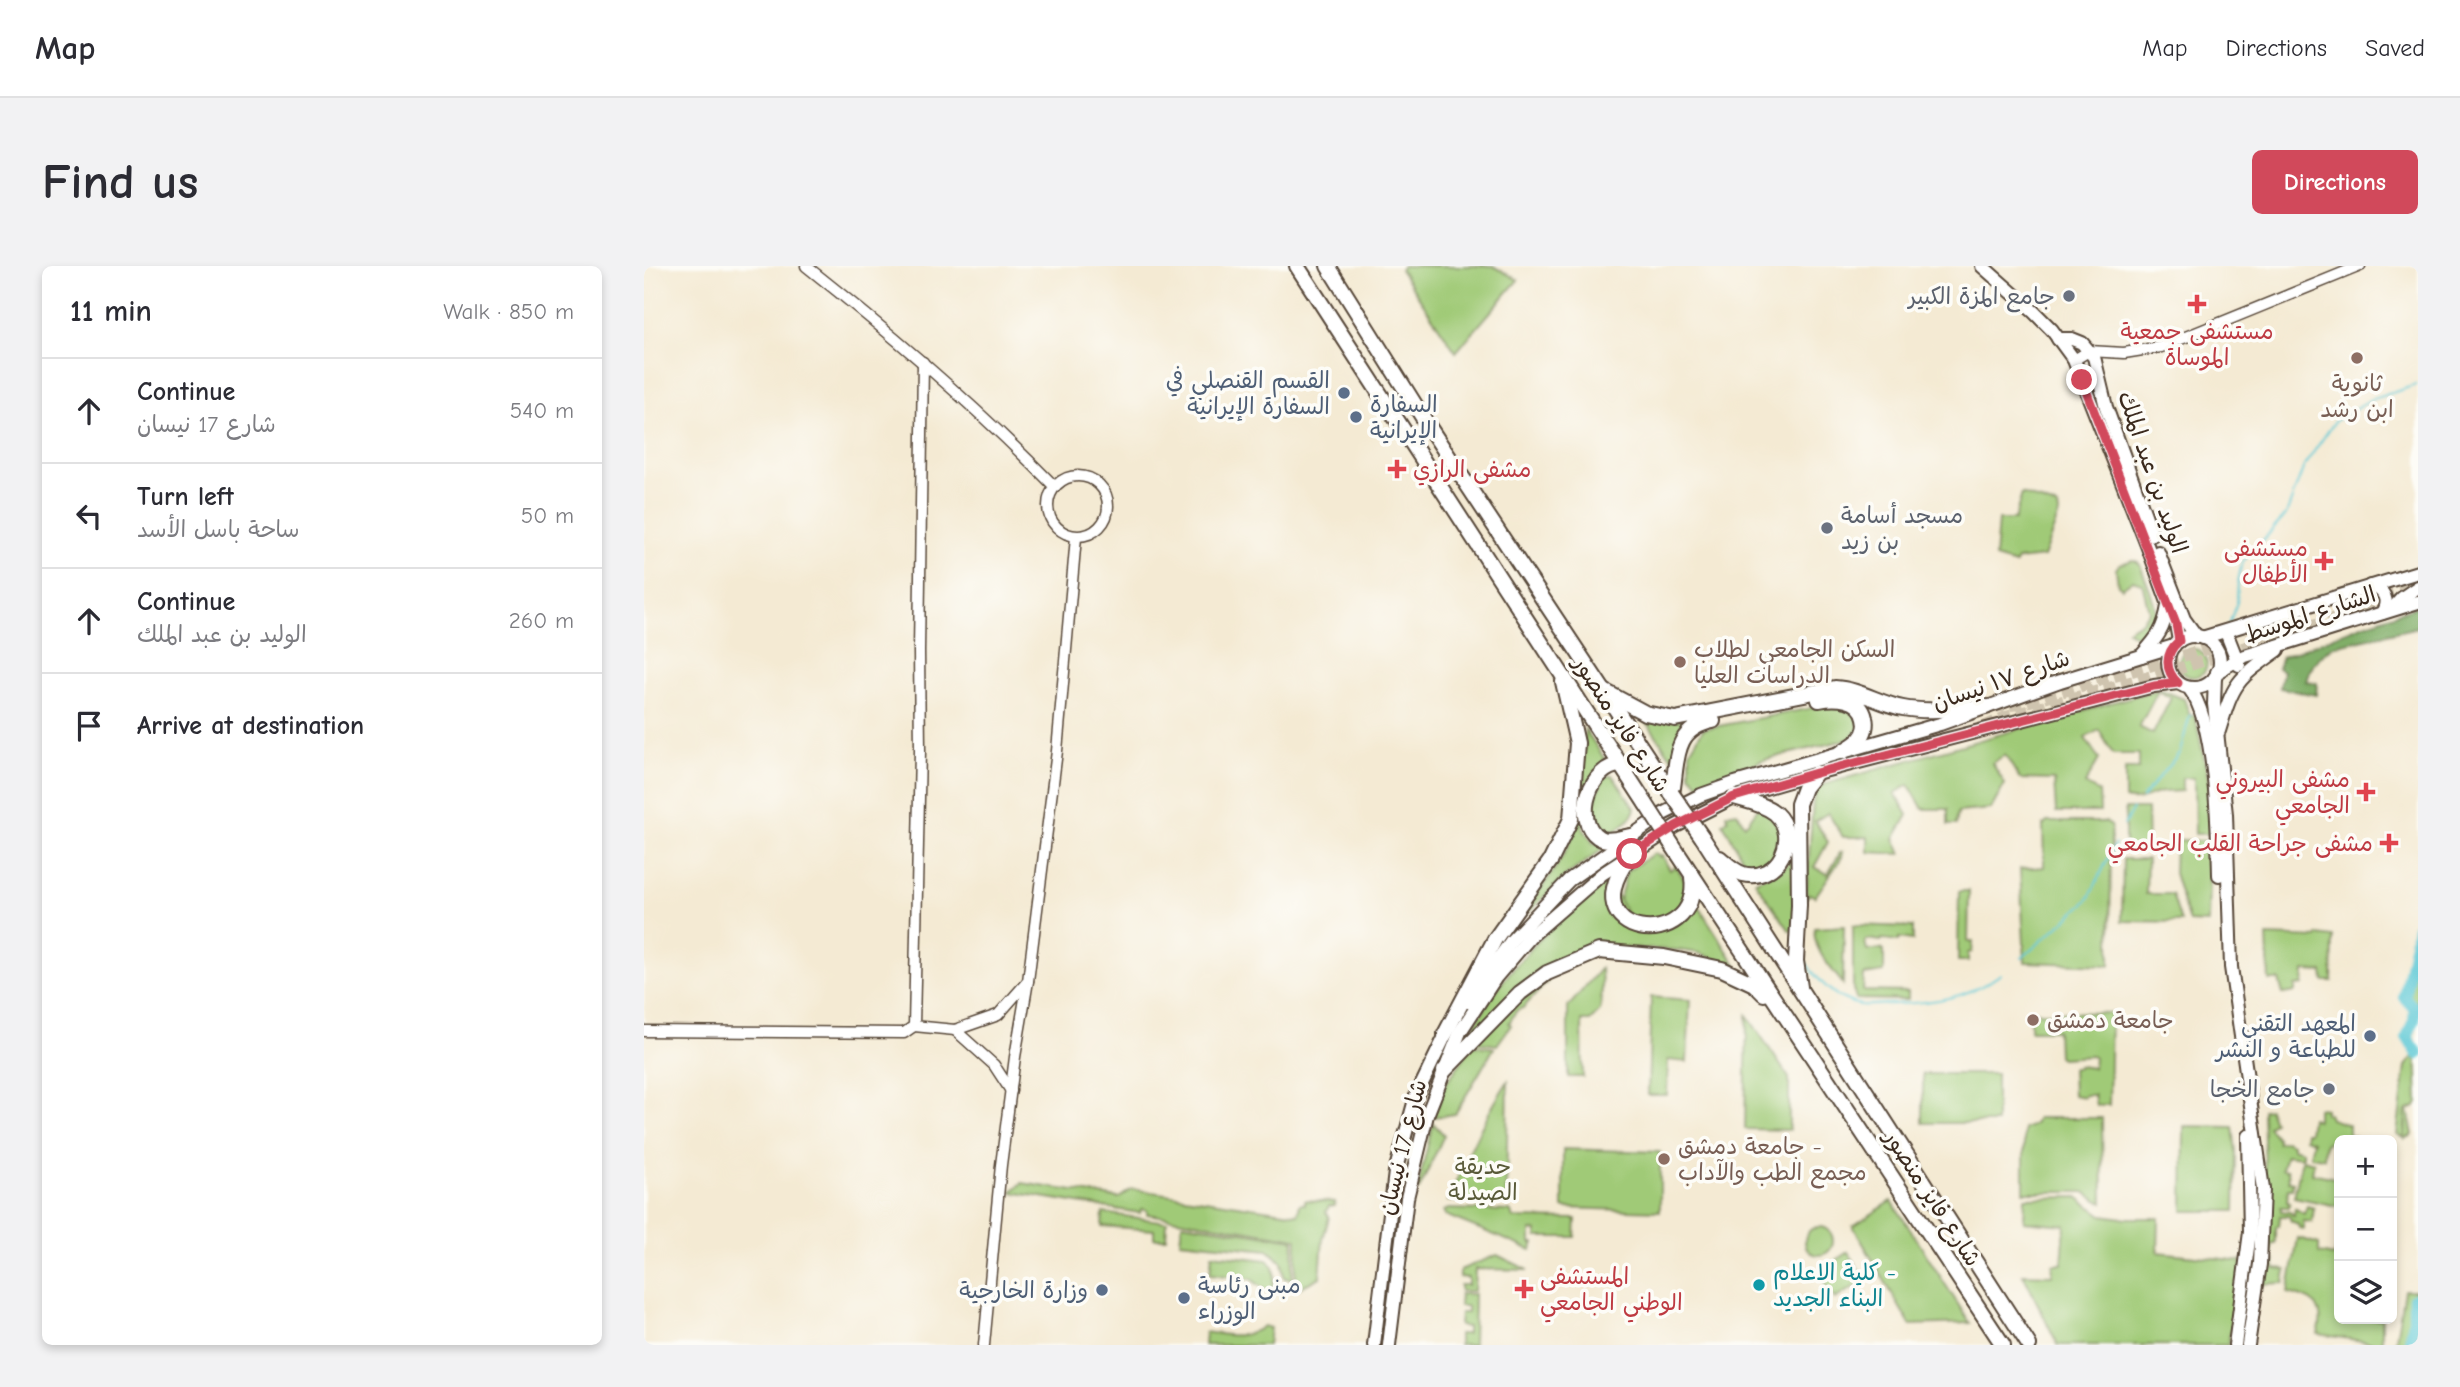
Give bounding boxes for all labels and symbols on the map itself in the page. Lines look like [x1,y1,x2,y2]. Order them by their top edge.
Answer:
place label: جامع المزة الكبير [1907,283,2055,313]
marker: جامع المزة الكبير [2061,288,2077,304]
marker: مستشفى جمعية الموساة [2187,294,2207,314]
place label: مستشفى جمعية الموساة [2120,318,2274,371]
marker: ثانوية ابن رشد [2349,350,2365,366]
route end [2066,364,2097,395]
place label: القسم القنصلي في السفارة الإيرانية [1166,366,1330,421]
place label: ثانوية ابن رشد [2320,370,2394,423]
marker: القسم القنصلي في السفارة الإيرانية [1336,385,1352,401]
street label: الوليد بن عبد الملك [2111,388,2193,557]
place label: السفارة الإيرانية [1370,391,1438,445]
marker: السفارة الإيرانية [1348,409,1364,425]
place label: مشفى الرازي [1413,456,1531,486]
marker: مشفى الرازي [1387,459,1407,479]
place label: مسجد أسامة بن زيد [1841,501,1963,555]
marker: مسجد أسامة بن زيد [1819,520,1835,536]
place label: مستشفى الأطفال [2224,535,2308,588]
marker: مستشفى الأطفال [2314,551,2334,571]
street label: الشارع الموسط [2241,581,2380,650]
place label: السكن الجامعي لطلاب الدراسات العليا [1694,636,1895,689]
street label: شارع ١٧ نيسان [1929,644,2074,718]
street label: شارع فايز منصور [1565,649,1676,799]
marker: السكن الجامعي لطلاب الدراسات العليا [1672,654,1688,670]
place label: مشفى البيروني الجامعي [2215,766,2350,826]
marker: مشفى البيروني الجامعي [2356,782,2376,802]
place label: مشفى جراحة القلب الجامعي [2107,830,2373,864]
marker: مشفى جراحة القلب الجامعي [2379,833,2399,853]
route start [1616,838,1647,869]
place label: جامعة دمشق [2047,1007,2174,1034]
place label: المعهد التقني للطباعة و النشر [2214,1010,2356,1063]
marker: جامعة دمشق [2025,1012,2041,1028]
marker: المعهد التقني للطباعة و النشر [2362,1028,2378,1044]
place label: جامع الخجا [2210,1076,2315,1106]
street label: شارع 17 نيسان [1373,1077,1434,1218]
marker: جامع الخجا [2321,1081,2337,1097]
street label: شارع فايز منصور [1876,1123,1987,1273]
place label: جامعة دمشق - مجمع الطب والآداب [1678,1133,1867,1189]
marker: جامعة دمشق - مجمع الطب والآداب [1656,1151,1672,1167]
park label: حديقة الصيدلة [1448,1153,1518,1206]
place label: كلية الاعلام - البناء الجديد [1773,1259,1896,1312]
place label: المستشفى الوطني الجامعي [1540,1263,1683,1323]
place label: مبنى رئاسة الوزراء [1198,1272,1301,1326]
place label: وزارة الخارجية [959,1277,1088,1304]
marker: كلية الاعلام - البناء الجديد [1751,1277,1767,1293]
marker: المستشفى الوطني الجامعي [1514,1279,1534,1299]
marker: وزارة الخارجية [1094,1282,1110,1298]
marker: مبنى رئاسة الوزراء [1176,1290,1192,1306]

